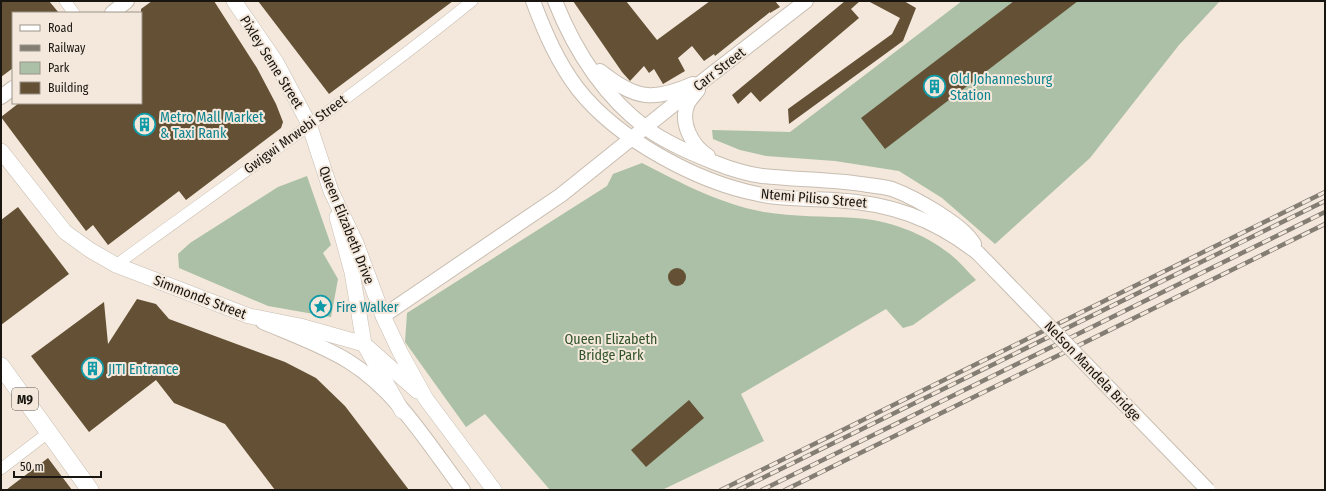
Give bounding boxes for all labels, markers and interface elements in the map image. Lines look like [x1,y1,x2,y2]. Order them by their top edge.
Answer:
legend [12,12,142,104]
street label: Pixley Seme Street [236,13,307,112]
text: Road [48,21,73,35]
text: Railway [48,41,86,55]
street label: Carr Street [690,44,749,95]
text: Park [48,61,70,75]
place label: Old Johannesburg Station [950,71,1053,104]
building icon: Old Johannesburg Station [921,74,947,100]
text: Building [48,81,89,95]
street label: Gwigwi Mrwebi Street [241,91,350,177]
place label: Metro Mall Market & Taxi Rank [160,109,264,142]
building icon: Metro Mall Market & Taxi Rank [131,112,157,138]
street label: Queen Elizabeth Drive [315,164,378,287]
street label: Ntemi Piliso Street [760,185,868,212]
street label: Simmonds Street [151,272,249,323]
place icon: Fire Walker [307,294,333,320]
place label: Fire Walker [336,299,399,316]
street label: Nelson Mandela Bridge [1041,318,1145,425]
park label: Queen Elizabeth Bridge Park [565,331,657,364]
building icon: JITI Entrance [79,356,105,382]
place label: JITI Entrance [108,361,179,378]
road number: M9 [12,388,38,410]
scale bar [14,453,101,479]
text: 50 m [20,460,44,474]

